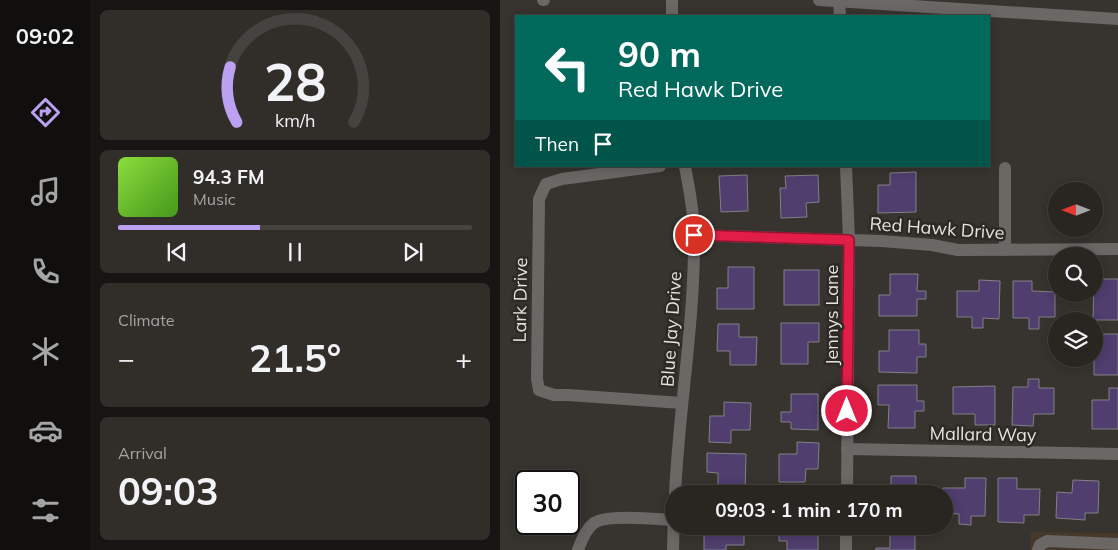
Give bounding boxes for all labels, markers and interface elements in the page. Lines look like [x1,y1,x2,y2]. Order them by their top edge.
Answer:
text: 09:02 [16,22,74,50]
text: 90 m [618,32,701,76]
icon: left [535,35,600,100]
text: 28 [264,49,326,114]
text: Red Hawk Drive [618,75,783,103]
icon: directions [28,95,63,130]
text: km/h [275,109,315,131]
icon: arrive [589,130,617,158]
text: Then [535,132,579,156]
text: 94.3 FM [193,165,265,189]
icon: music [28,174,63,209]
north arrow [1048,182,1102,238]
map controls [1048,182,1103,367]
text: Music [193,189,236,209]
street label: Red Hawk Drive [869,212,1005,244]
pin [673,214,715,256]
icon: arrive [680,221,708,249]
icon: previous [163,238,191,266]
icon: pause [281,238,309,266]
icon: next [399,238,427,266]
button: search [1048,247,1103,302]
icon: phone [28,254,63,289]
street label: Lark Drive [508,258,532,342]
street label: Jennys Lane [820,265,843,365]
street label: Blue Jay Drive [655,270,687,388]
text: Climate [118,310,174,330]
button: layers [1048,312,1103,367]
icon: climate [28,334,63,369]
text: 21.5° [249,334,341,382]
text: − [118,341,135,376]
text: + [455,341,472,376]
position arrow [820,384,872,436]
icon: car [28,413,63,448]
street label: Mallard Way [929,422,1037,446]
text: Arrival [118,443,167,463]
text: 09:03 [118,467,219,515]
speed limit sign: 30 [515,470,580,535]
icon: filters [28,493,63,528]
text: 09:03 · 1 min · 170 m [715,498,903,522]

